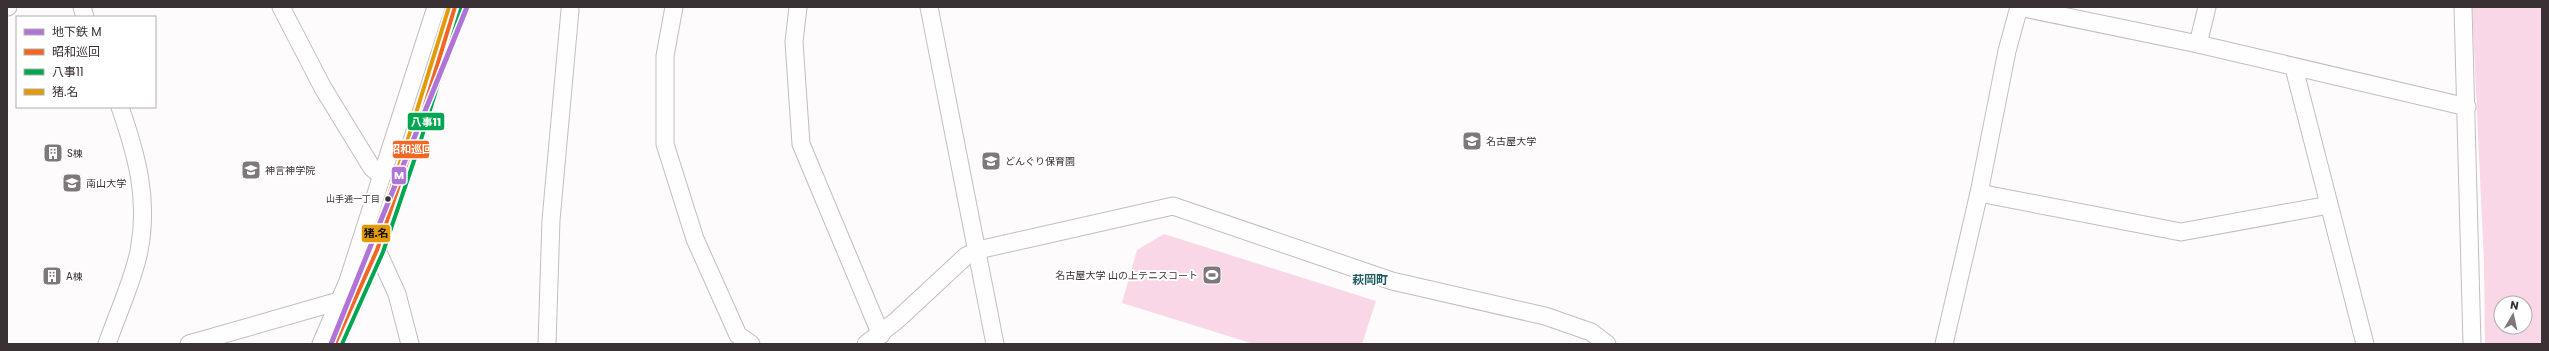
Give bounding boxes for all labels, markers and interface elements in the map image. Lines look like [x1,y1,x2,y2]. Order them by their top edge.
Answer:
legend [16,16,156,108]
text: 地下鉄 M [52,23,102,40]
text: 昭和巡回 [52,43,100,60]
text: 八事11 [52,63,84,80]
text: 猪.名 [52,83,79,100]
line badge: 八事11 [407,112,445,131]
text: 八事11 [411,114,441,130]
school or university icon: 名古屋大学 [1461,130,1483,152]
place label: 名古屋大学 [1486,134,1536,149]
line badge: 昭和巡回 [392,140,430,159]
text: 昭和巡回 [389,141,433,157]
building icon: S棟 [42,142,64,164]
place label: S棟 [67,146,83,161]
school or university icon: どんぐり保育園 [980,150,1002,172]
place label: どんぐり保育園 [1005,154,1075,169]
school or university icon: 神言神学院 [240,159,262,181]
place label: 神言神学院 [265,163,315,178]
line badge: M [391,166,407,185]
text: M [394,167,404,183]
school or university icon: 南山大学 [61,172,83,194]
place label: 南山大学 [86,176,126,191]
place label: 山手通一丁目 [326,193,380,205]
marker: 山手通一丁目 [383,194,393,204]
line badge: 猪.名 [361,224,391,243]
text: 猪.名 [363,225,389,241]
sports icon: 名古屋大学 山の上テニスコート [1201,264,1223,286]
building icon: A棟 [41,265,63,287]
place label: 名古屋大学 山の上テニスコート [1055,268,1198,283]
place label: A棟 [66,269,83,284]
district label: 萩岡町 [1352,271,1388,288]
north arrow [2493,295,2533,335]
text: N [2509,297,2520,314]

